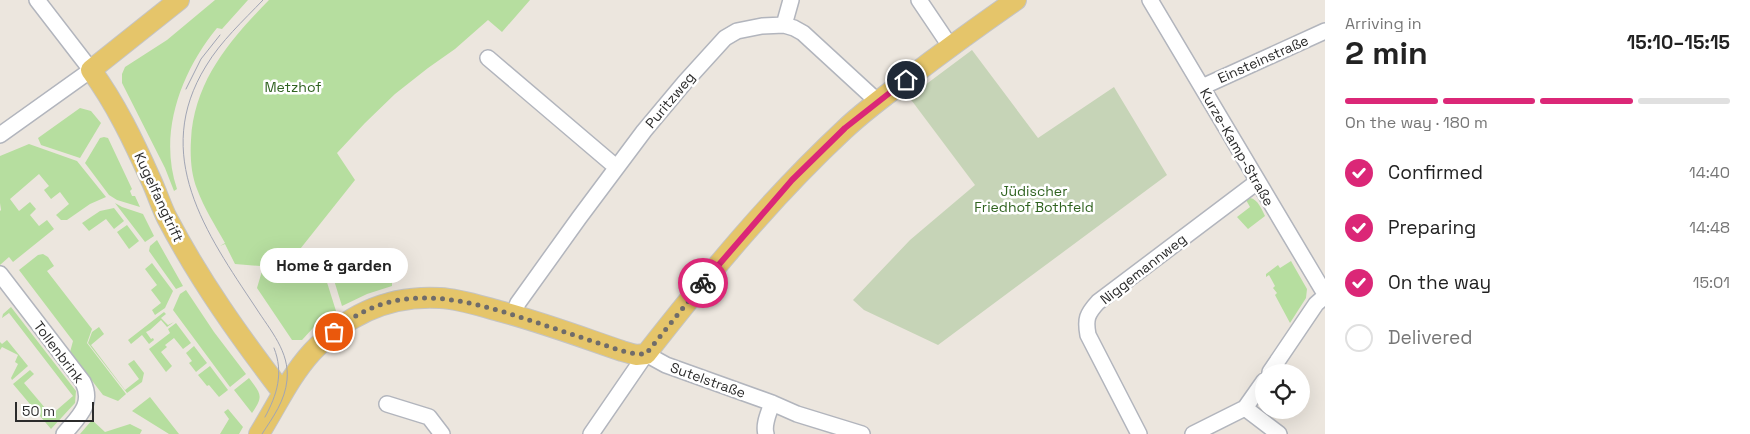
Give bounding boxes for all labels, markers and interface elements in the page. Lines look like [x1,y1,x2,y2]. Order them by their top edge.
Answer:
text: Arriving in [1345,13,1422,34]
text: 15:10–15:15 [1627,30,1730,55]
street label: Einsteinstraße [1215,31,1311,87]
text: 2 min [1345,33,1428,73]
pin [885,59,927,101]
icon: home [892,66,920,94]
street label: Puritzweg [641,68,699,132]
park label: Metzhof [264,78,322,96]
street label: Kurze-Kamp-Straße [1196,85,1278,209]
text: On the way · 180 m [1345,112,1488,133]
street label: Kugelfangtrift [130,149,188,245]
icon: check [1345,159,1373,187]
text: Confirmed [1388,160,1483,185]
text: 14:40 [1689,162,1730,183]
park label: Jüdischer Friedhof Bothfeld [974,182,1094,216]
icon: check [1345,214,1373,242]
text: Preparing [1388,215,1476,240]
text: 14:48 [1689,217,1730,238]
street label: Niggemannweg [1096,230,1190,308]
callout: Home & garden [260,247,408,282]
text: Home & garden [276,255,392,276]
courier [678,258,728,308]
icon: bike [689,269,717,297]
icon: check [1345,269,1373,297]
text: On the way [1388,270,1491,295]
text: 15:01 [1693,272,1730,293]
pin [313,311,355,353]
street label: Tollenbrink [30,317,88,387]
icon: bag [320,318,348,346]
text: Delivered [1388,325,1473,350]
street label: Sutelstraße [668,358,748,402]
map controls [1255,364,1310,419]
button: locate [1255,364,1310,419]
scale bar [15,399,94,422]
text: 50 m [22,402,55,420]

